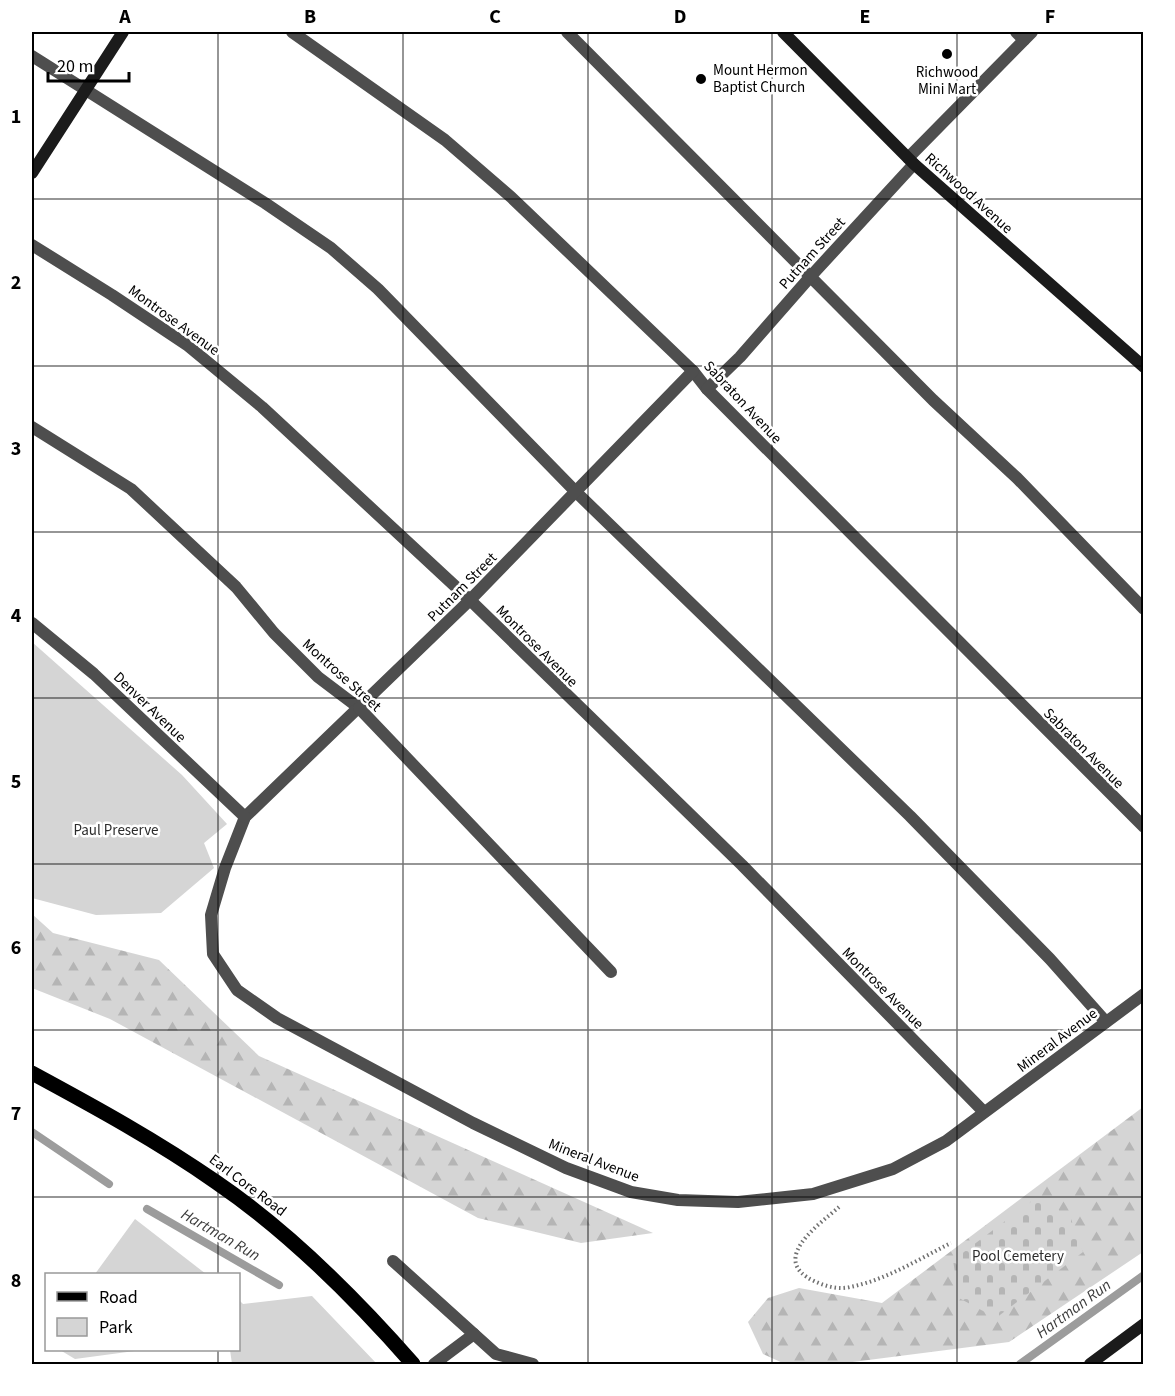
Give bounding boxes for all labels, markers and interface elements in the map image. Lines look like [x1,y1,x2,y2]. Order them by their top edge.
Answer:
text: A [118,3,131,31]
text: B [304,3,316,31]
text: C [489,3,501,31]
text: D [674,3,686,31]
text: E [860,3,870,31]
text: F [1045,3,1055,31]
scale bar [48,45,129,83]
marker: Richwood Mini Mart [940,47,954,61]
text: 20 m [57,54,93,79]
place label: Mount Hermon Baptist Church [713,60,808,98]
place label: Richwood Mini Mart [916,62,978,100]
marker: Mount Hermon Baptist Church [694,72,708,86]
text: 1 [11,103,21,131]
street label: Richwood Avenue [920,148,1017,239]
street label: Putnam Street [774,213,850,294]
text: 2 [11,269,21,297]
street label: Montrose Avenue [124,280,224,361]
street label: Sabraton Avenue [699,356,787,448]
text: 3 [11,435,21,463]
street label: Putnam Street [423,548,502,627]
street label: Montrose Avenue [491,601,582,692]
text: 4 [11,602,22,630]
street label: Montrose Street [298,634,386,717]
street label: Denver Avenue [109,667,191,747]
street label: Sabraton Avenue [1039,703,1129,793]
text: 5 [11,768,21,796]
park label: Paul Preserve [73,820,159,841]
text: 6 [11,934,21,962]
street label: Montrose Avenue [837,943,928,1034]
street label: Mineral Avenue [1013,1003,1102,1078]
text: 7 [11,1100,21,1128]
street label: Mineral Avenue [545,1134,642,1187]
street label: Earl Core Road [205,1149,291,1221]
water label: Hartman Run [177,1203,264,1266]
park label: Pool Cemetery [972,1246,1064,1267]
text: 8 [11,1267,21,1295]
legend [45,1273,240,1351]
water label: Hartman Run [1032,1274,1116,1344]
text: Road [99,1285,138,1310]
text: Park [99,1315,133,1340]

